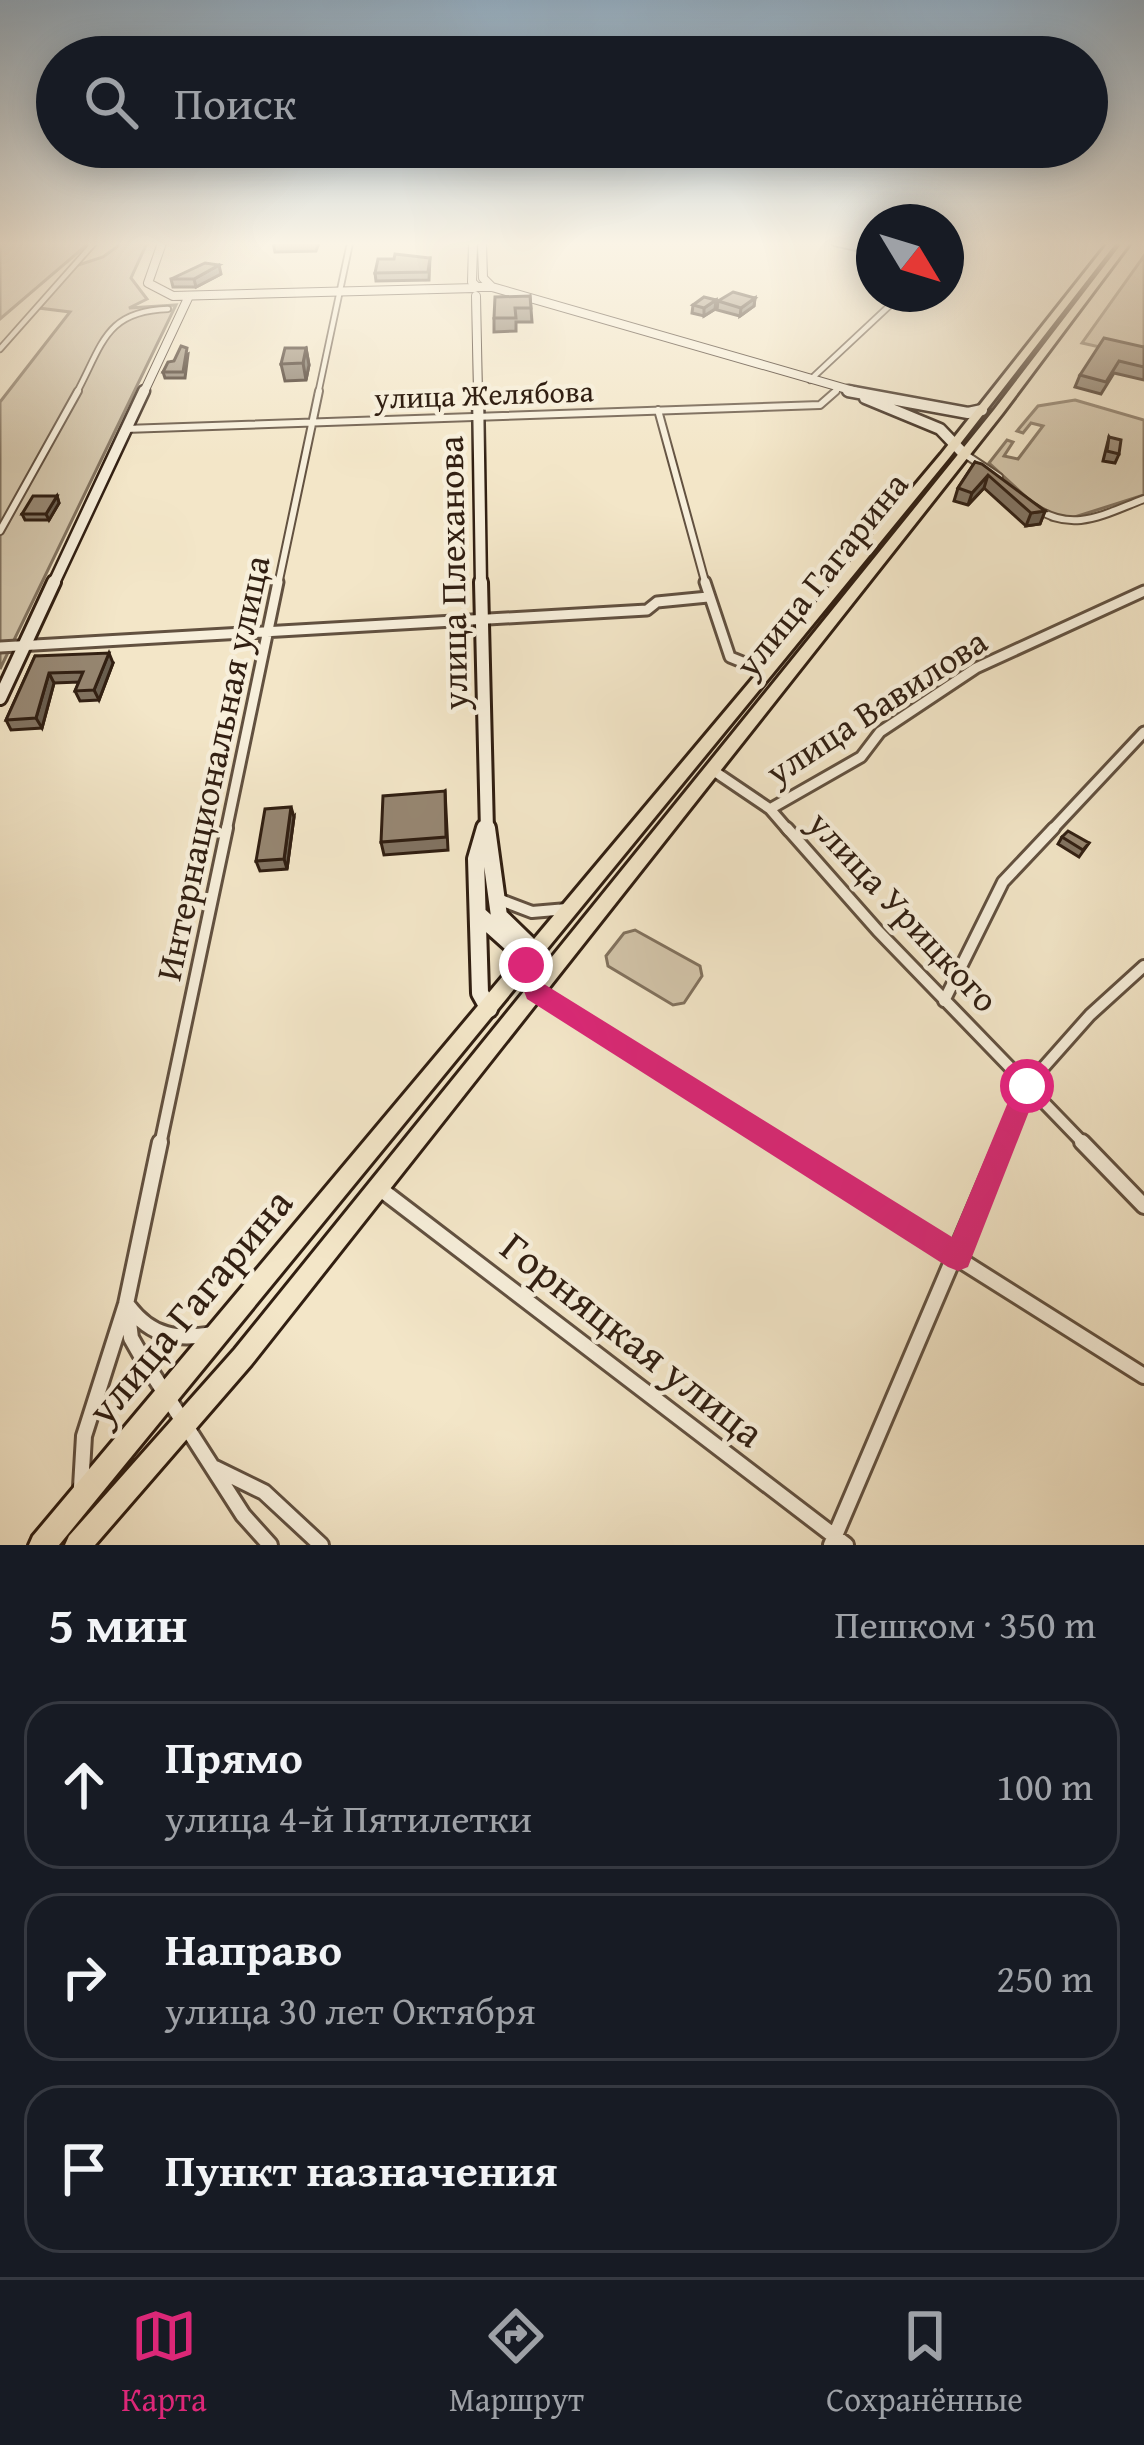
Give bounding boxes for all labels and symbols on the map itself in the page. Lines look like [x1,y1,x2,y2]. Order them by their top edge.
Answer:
north arrow [856,204,964,312]
street label: улица Желябова [372,368,595,420]
street label: улица Плеханова [423,435,480,712]
street label: улица Гагарина [720,460,920,689]
street label: Интернациональная улица [141,550,282,985]
street label: улица Вавилова [754,614,997,798]
street label: улица Урицкого [796,797,1012,1023]
route end [499,938,553,992]
route start [1000,1059,1054,1113]
street label: улица Гагарина [71,1174,306,1438]
street label: Горняцкая улица [489,1216,778,1461]

